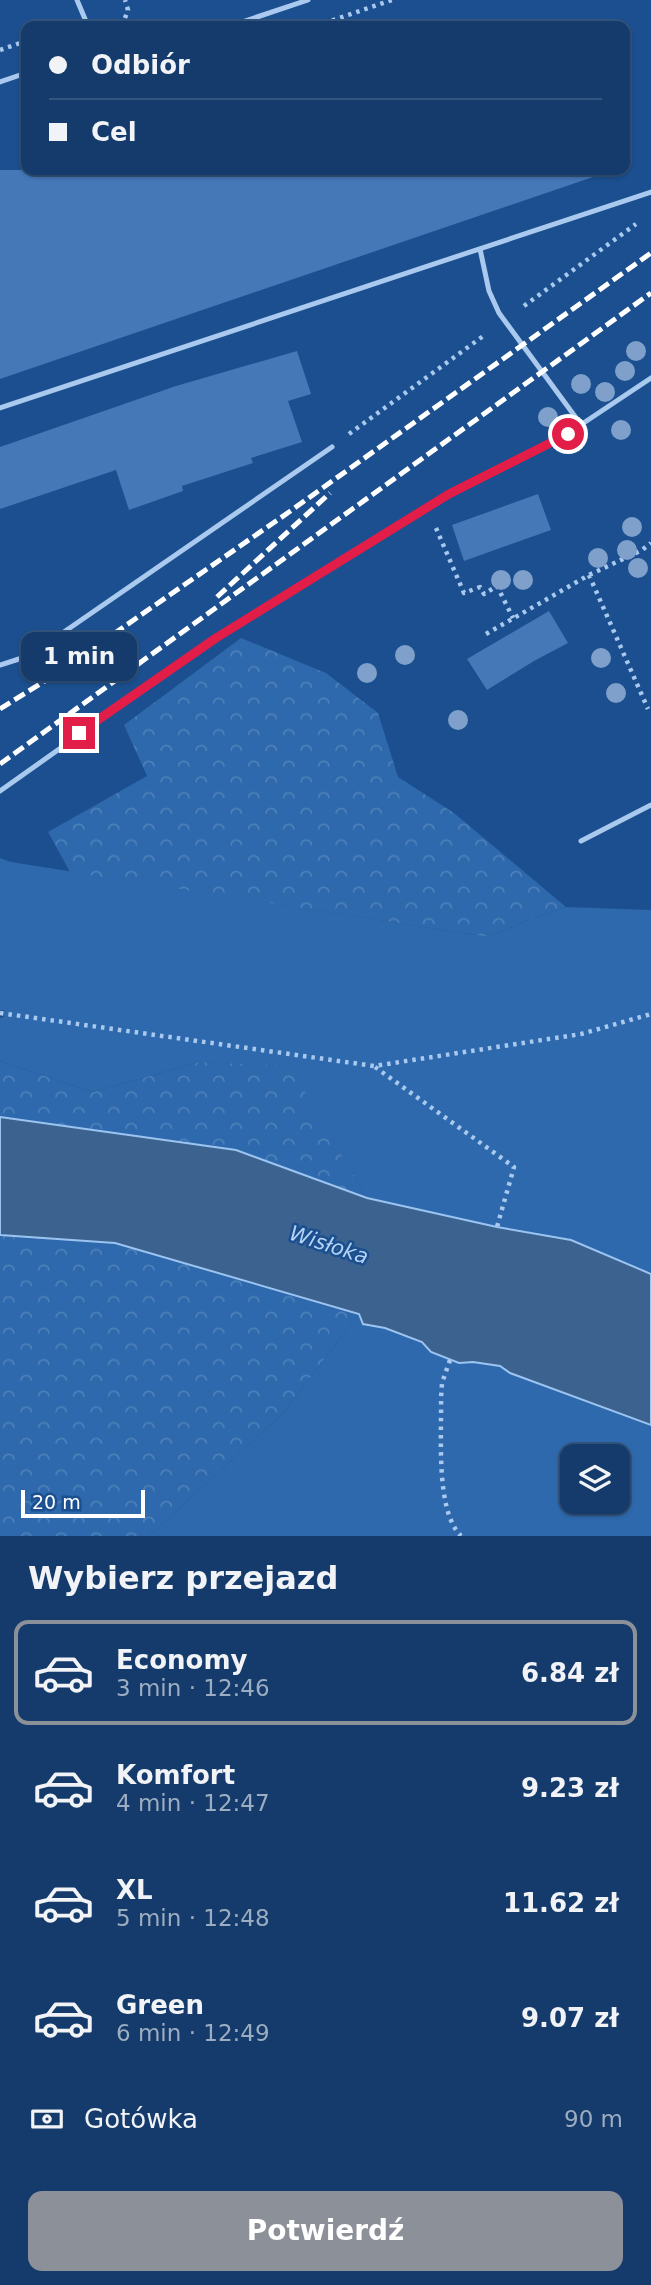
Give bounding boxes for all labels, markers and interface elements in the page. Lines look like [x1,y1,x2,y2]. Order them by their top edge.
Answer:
text: Odbiór [91,50,190,80]
text: Cel [91,117,137,147]
route start [552,418,584,450]
callout: 1 min [21,632,137,680]
text: 1 min [43,643,115,669]
route end [63,717,95,749]
water label: Wisłoka [287,1221,371,1269]
map controls [560,1444,630,1514]
button: layers [560,1444,630,1514]
scale bar [21,1487,145,1519]
text: 20 m [32,1491,81,1513]
text: Wybierz przejazd [28,1559,338,1597]
icon: car [32,1641,95,1704]
text: Economy [116,1645,247,1675]
text: 6.84 zł [521,1658,619,1688]
text: 3 min · 12:46 [116,1675,270,1701]
icon: car [32,1756,95,1819]
text: Komfort [116,1760,235,1790]
text: 9.23 zł [521,1773,619,1803]
text: 4 min · 12:47 [116,1790,270,1816]
icon: car [32,1871,95,1934]
text: XL [116,1875,153,1905]
text: 11.62 zł [503,1888,619,1918]
text: 5 min · 12:48 [116,1905,270,1931]
icon: car [32,1986,95,2049]
text: Green [116,1990,204,2020]
text: 9.07 zł [521,2003,619,2033]
text: 6 min · 12:49 [116,2020,270,2046]
icon: cash [28,2100,66,2138]
text: Gotówka [84,2104,198,2134]
text: 90 m [564,2106,623,2132]
button: Potwierdź [28,2191,623,2271]

